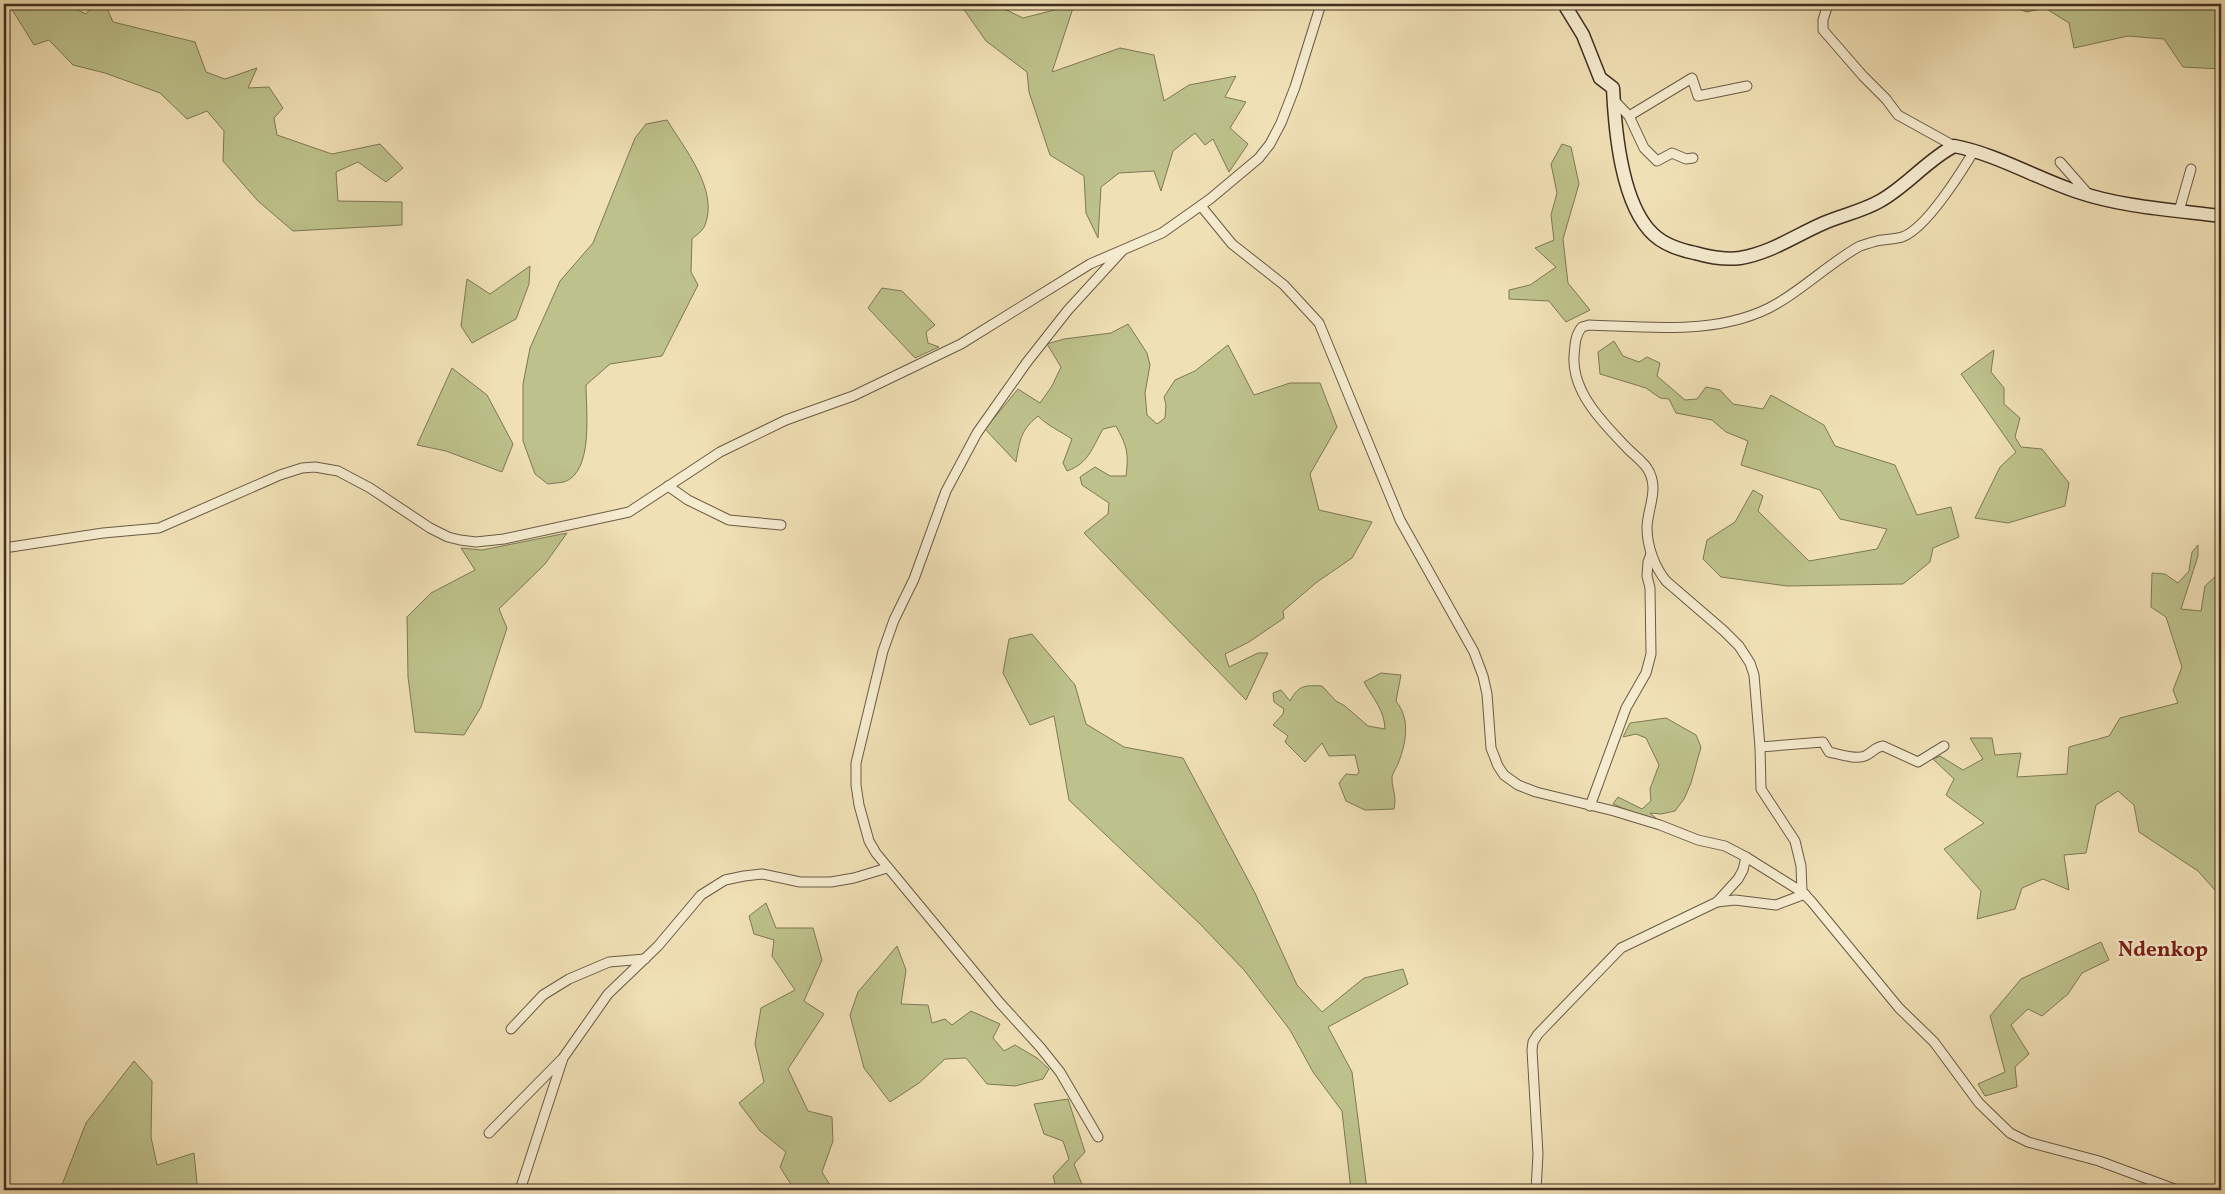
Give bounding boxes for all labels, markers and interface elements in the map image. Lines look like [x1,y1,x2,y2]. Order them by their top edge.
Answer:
district label: Ndenkop [2118,936,2208,965]

